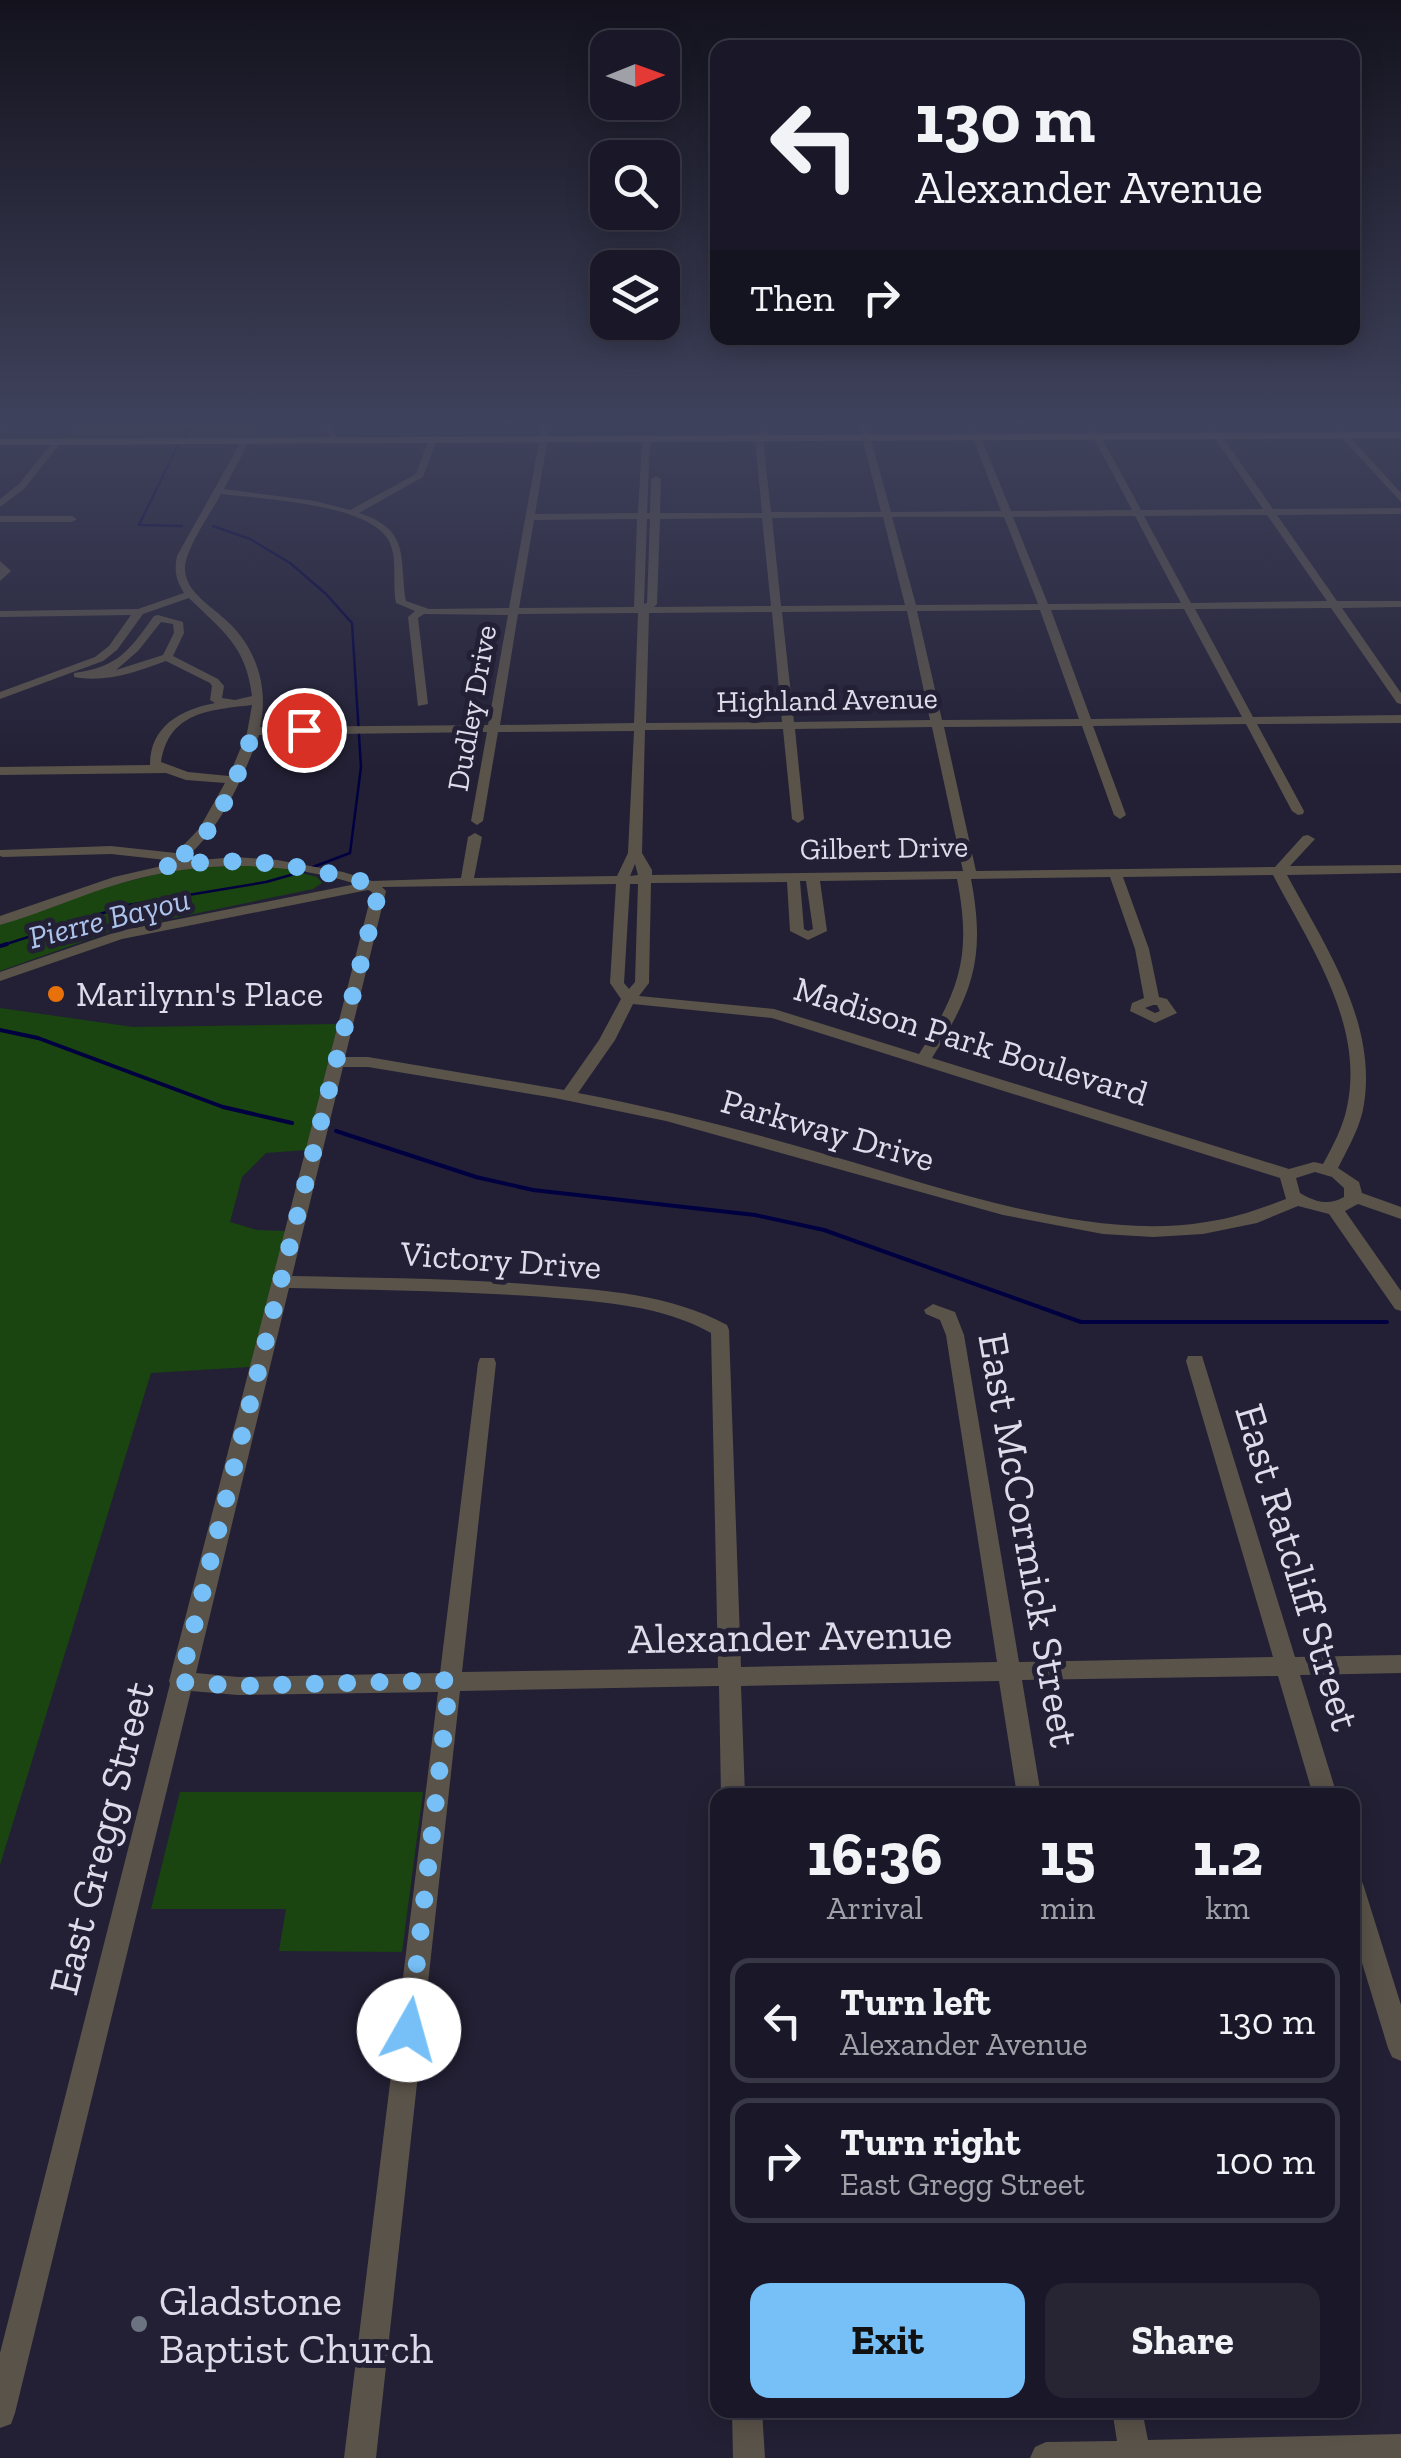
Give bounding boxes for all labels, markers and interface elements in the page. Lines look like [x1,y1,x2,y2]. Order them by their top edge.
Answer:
north arrow [590,30,680,120]
map controls [590,30,680,340]
text: 130 m [915,76,1095,160]
icon: left [750,80,880,210]
button: search [590,140,680,230]
text: Alexander Avenue [915,161,1263,215]
button: layers [590,250,680,340]
icon: right [854,270,909,325]
text: Then [750,275,834,321]
street label: Dudley Drive [440,622,504,794]
street label: Highland Avenue [716,680,938,720]
pin [262,688,347,773]
icon: arrive [277,703,332,758]
street label: Gilbert Drive [800,829,968,867]
water label: Pierre Bayou [24,880,194,956]
street label: Madison Park Boulevard [789,967,1153,1115]
place label: Marilynn's Place [76,973,323,1015]
marker: Marilynn's Place [45,983,67,1005]
street label: Parkway Drive [717,1080,939,1180]
street label: Victory Drive [398,1232,603,1288]
street label: East McCormick Street [967,1329,1091,1752]
street label: East Ratcliff Street [1224,1398,1372,1737]
street label: Alexander Avenue [627,1608,953,1664]
street label: East Gregg Street [37,1676,165,2000]
text: 16:36 [807,1818,943,1890]
text: 15 [1040,1818,1095,1890]
text: 1.2 [1193,1818,1263,1890]
text: Arrival [827,1889,923,1927]
text: min [1040,1889,1095,1927]
text: km [1206,1889,1250,1927]
position arrow [357,1978,461,2082]
text: Turn left [840,1979,991,2025]
icon: left [755,1993,810,2048]
text: 130 m [1218,1998,1315,2044]
text: Alexander Avenue [840,2025,1087,2063]
text: Turn right [840,2119,1020,2165]
icon: right [755,2133,810,2188]
text: 100 m [1215,2138,1315,2184]
text: East Gregg Street [840,2165,1085,2203]
place label: Gladstone Baptist Church [159,2275,434,2374]
button: Exit [750,2283,1025,2398]
button: Share [1045,2283,1320,2398]
marker: Gladstone Baptist Church [128,2313,150,2335]

